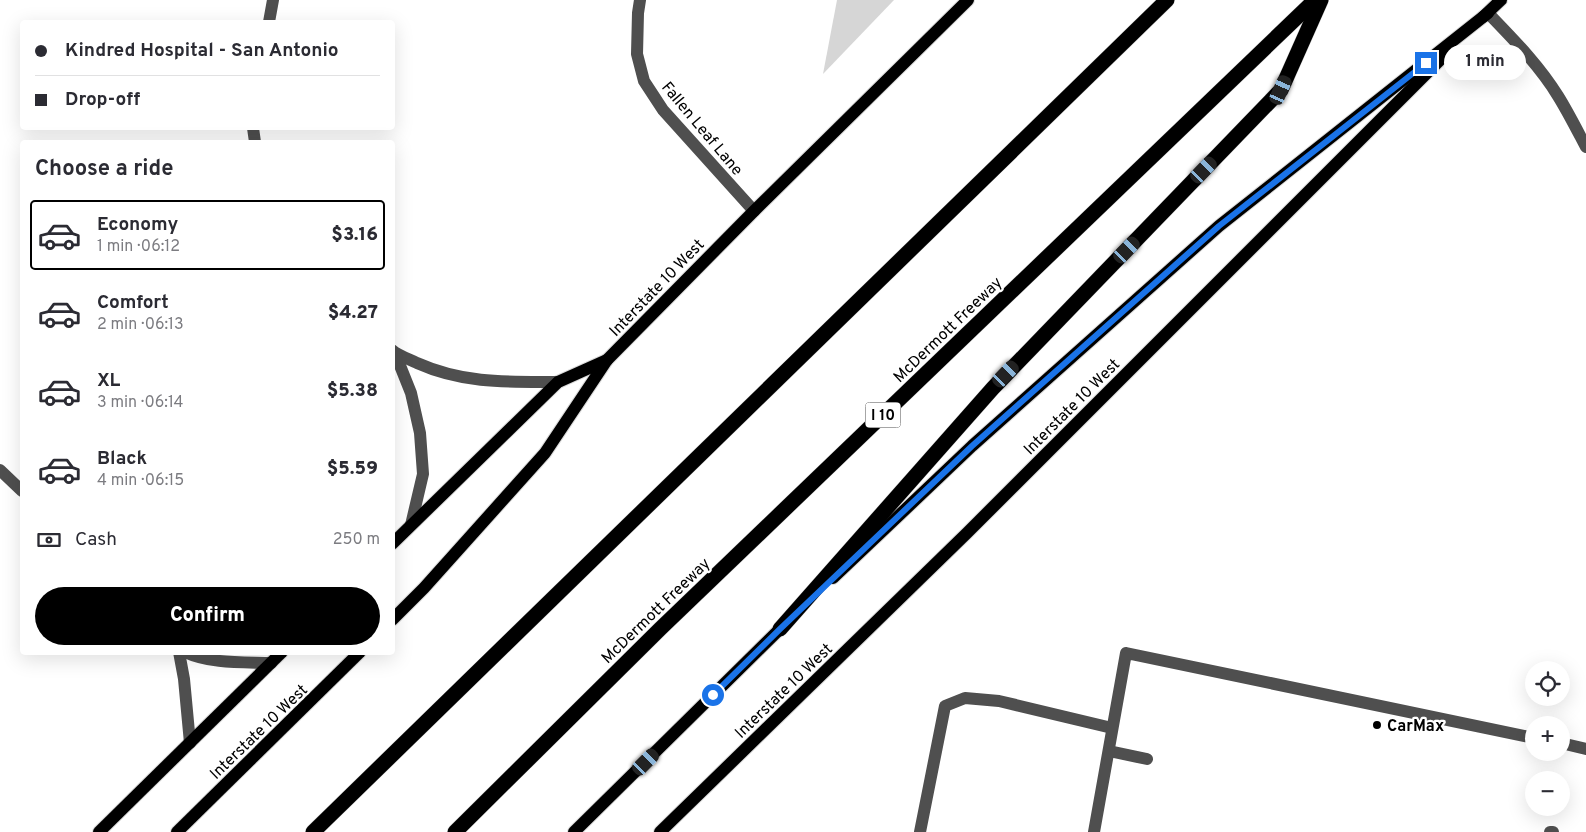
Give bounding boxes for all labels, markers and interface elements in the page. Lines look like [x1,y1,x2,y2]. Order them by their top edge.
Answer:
text: Kindred Hospital - San Antonio [65,39,339,63]
callout: 1 min [1444,46,1526,80]
route end [1415,52,1437,74]
text: 1 min [1465,52,1505,72]
car [1268,73,1293,107]
street label: Fallen Leaf Lane [656,78,747,180]
text: Drop-off [65,88,140,112]
car [1188,154,1219,186]
text: Choose a ride [35,156,173,183]
icon: car [37,213,82,258]
text: Economy [97,213,178,237]
text: $3.16 [331,223,378,247]
car [1111,234,1142,266]
street label: Interstate 10 West [606,235,709,341]
text: 1 min · 06:12 [97,237,180,257]
street label: McDermott Freeway [890,273,1007,388]
icon: car [37,291,82,336]
text: Comfort [97,291,169,315]
text: $4.27 [328,301,378,325]
text: 2 min · 06:13 [97,315,184,335]
street label: Interstate 10 West [1020,355,1125,460]
car [990,358,1021,390]
icon: car [37,369,82,414]
text: XL [97,369,120,393]
text: $5.38 [327,379,378,403]
text: 3 min · 06:14 [97,393,184,413]
road number: I 10 [866,402,900,428]
icon: car [37,447,82,492]
text: Black [97,447,147,471]
text: $5.59 [327,457,378,481]
text: 4 min · 06:15 [97,471,184,491]
icon: cash [35,526,63,554]
text: Cash [75,528,117,552]
text: 250 m [333,530,380,550]
street label: McDermott Freeway [598,554,715,669]
button: Confirm [35,587,380,645]
street label: Interstate 10 West [731,640,837,743]
map controls [1525,661,1570,816]
button: locate [1525,661,1570,706]
street label: Interstate 10 West [206,681,312,784]
route start [702,684,724,706]
button: + [1525,716,1570,761]
place label: CarMax [1387,717,1444,737]
marker: CarMax [1371,719,1383,731]
car [630,746,661,778]
button: − [1525,771,1570,816]

